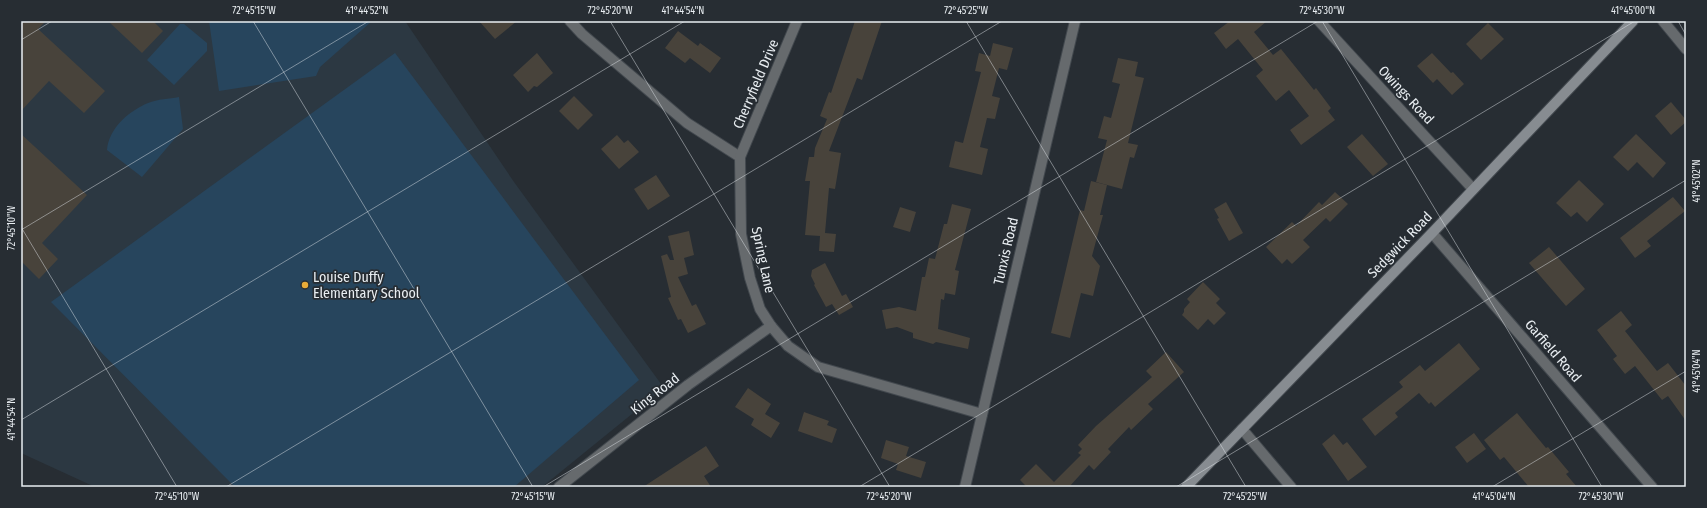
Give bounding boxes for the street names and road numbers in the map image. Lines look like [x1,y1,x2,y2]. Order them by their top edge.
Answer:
street label: Cherryfield Drive [730,37,783,131]
street label: Owings Road [1375,62,1437,128]
street label: Sedgwick Road [1364,208,1436,282]
street label: Tunxis Road [990,216,1022,286]
street label: Spring Lane [748,225,778,295]
street label: Garfield Road [1521,316,1585,386]
street label: King Road [627,370,683,418]

